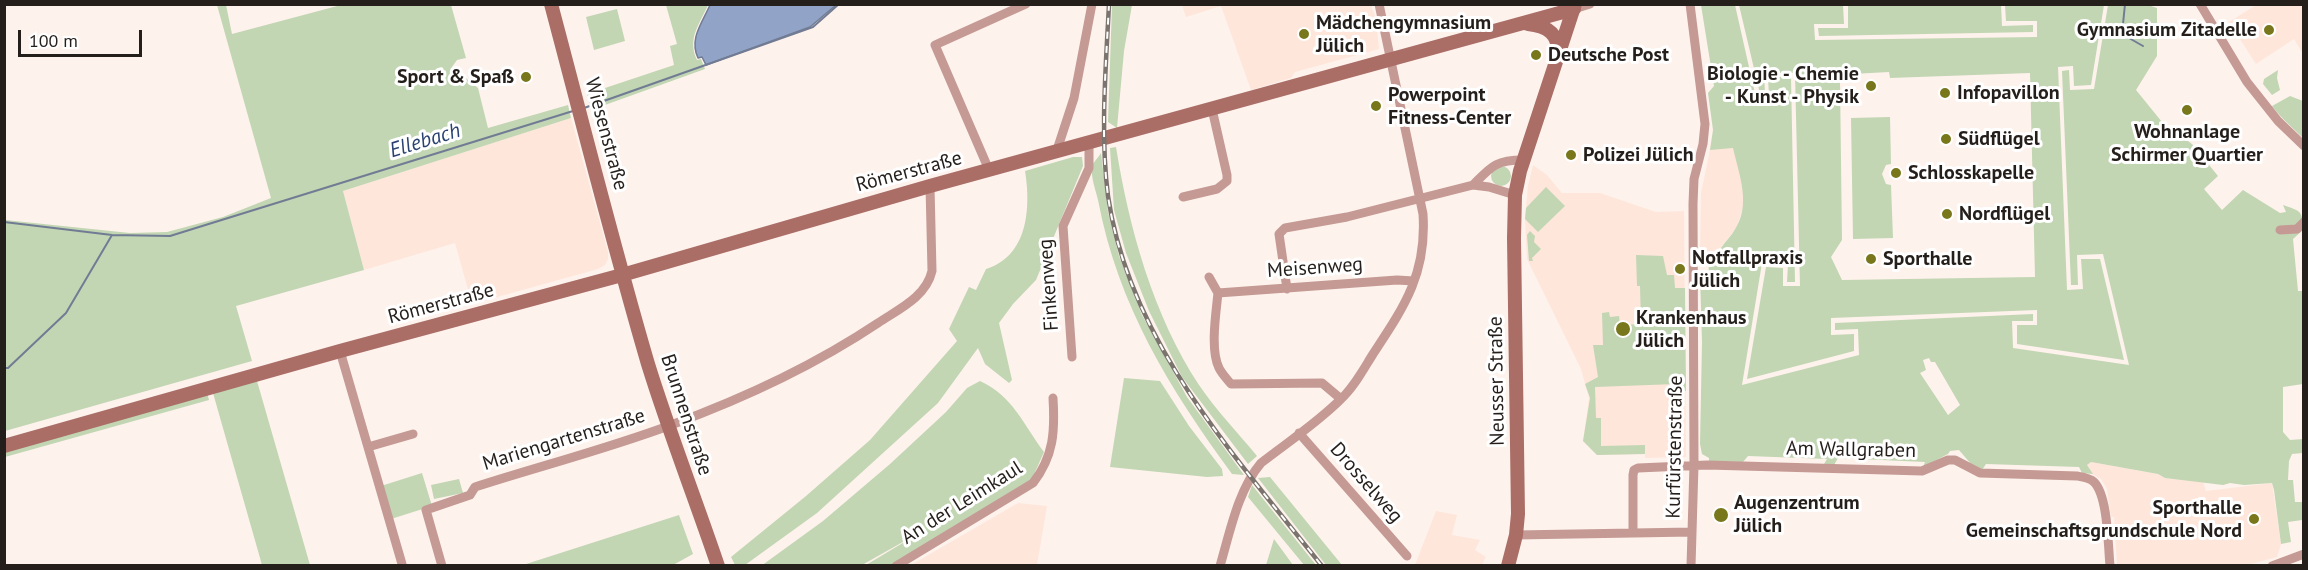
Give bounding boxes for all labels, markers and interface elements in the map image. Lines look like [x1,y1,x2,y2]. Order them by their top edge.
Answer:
place label: Mädchengymnasium Jülich [1316,11,1491,58]
scale bar [21,18,146,56]
place label: Gymnasium Zitadelle [2077,18,2257,42]
marker: Gymnasium Zitadelle [2262,23,2276,37]
marker: Mädchengymnasium Jülich [1297,27,1311,41]
text: 100 m [29,29,78,52]
place label: Deutsche Post [1548,43,1669,67]
marker: Deutsche Post [1529,48,1543,62]
place label: Biologie - Chemie - Kunst - Physik [1707,62,1859,109]
place label: Sport & Spaß [397,65,514,89]
marker: Sport & Spaß [519,70,533,84]
street label: Wiesenstraße [579,75,633,193]
marker: Biologie - Chemie - Kunst - Physik [1864,79,1878,93]
place label: Infopavillon [1957,81,2060,105]
place label: Powerpoint Fitness-Center [1388,83,1511,130]
marker: Infopavillon [1938,86,1952,100]
marker: Powerpoint Fitness-Center [1369,99,1383,113]
marker: Wohnanlage Schirmer Quartier [2180,103,2194,117]
water label: Ellebach [386,118,464,164]
place label: Wohnanlage Schirmer Quartier [2111,120,2263,167]
place label: Südflügel [1958,127,2040,151]
marker: Südflügel [1939,132,1953,146]
place label: Polizei Jülich [1583,143,1694,167]
street label: Römerstraße [853,146,965,198]
marker: Polizei Jülich [1564,148,1578,162]
place label: Schlosskapelle [1908,161,2034,185]
marker: Schlosskapelle [1889,166,1903,180]
place label: Nordflügel [1959,202,2050,226]
marker: Nordflügel [1940,207,1954,221]
street label: Finkenweg [1034,238,1064,332]
place label: Notfallpraxis Jülich [1692,246,1803,293]
place label: Sporthalle [1883,247,1972,271]
marker: Sporthalle [1864,252,1878,266]
street label: Meisenweg [1266,253,1364,283]
marker: Notfallpraxis Jülich [1673,262,1687,276]
street label: Römerstraße [385,278,497,330]
place label: Krankenhaus Jülich [1636,306,1746,353]
street label: Neusser Straße [1484,316,1510,446]
marker: Krankenhaus Jülich [1614,320,1632,338]
street label: Brunnenstraße [655,351,717,479]
street label: Kurfürstenstraße [1662,375,1688,519]
street label: Mariengartenstraße [480,404,648,476]
street label: Am Wallgraben [1786,437,1916,463]
street label: Drosselweg [1325,438,1407,528]
street label: An der Leimkaul [897,456,1027,550]
place label: Augenzentrum Jülich [1734,491,1860,538]
place label: Sporthalle Gemeinschaftsgrundschule Nord [1966,496,2242,543]
marker: Augenzentrum Jülich [1712,506,1730,524]
marker: Sporthalle Gemeinschaftsgrundschule Nord [2247,512,2261,526]

